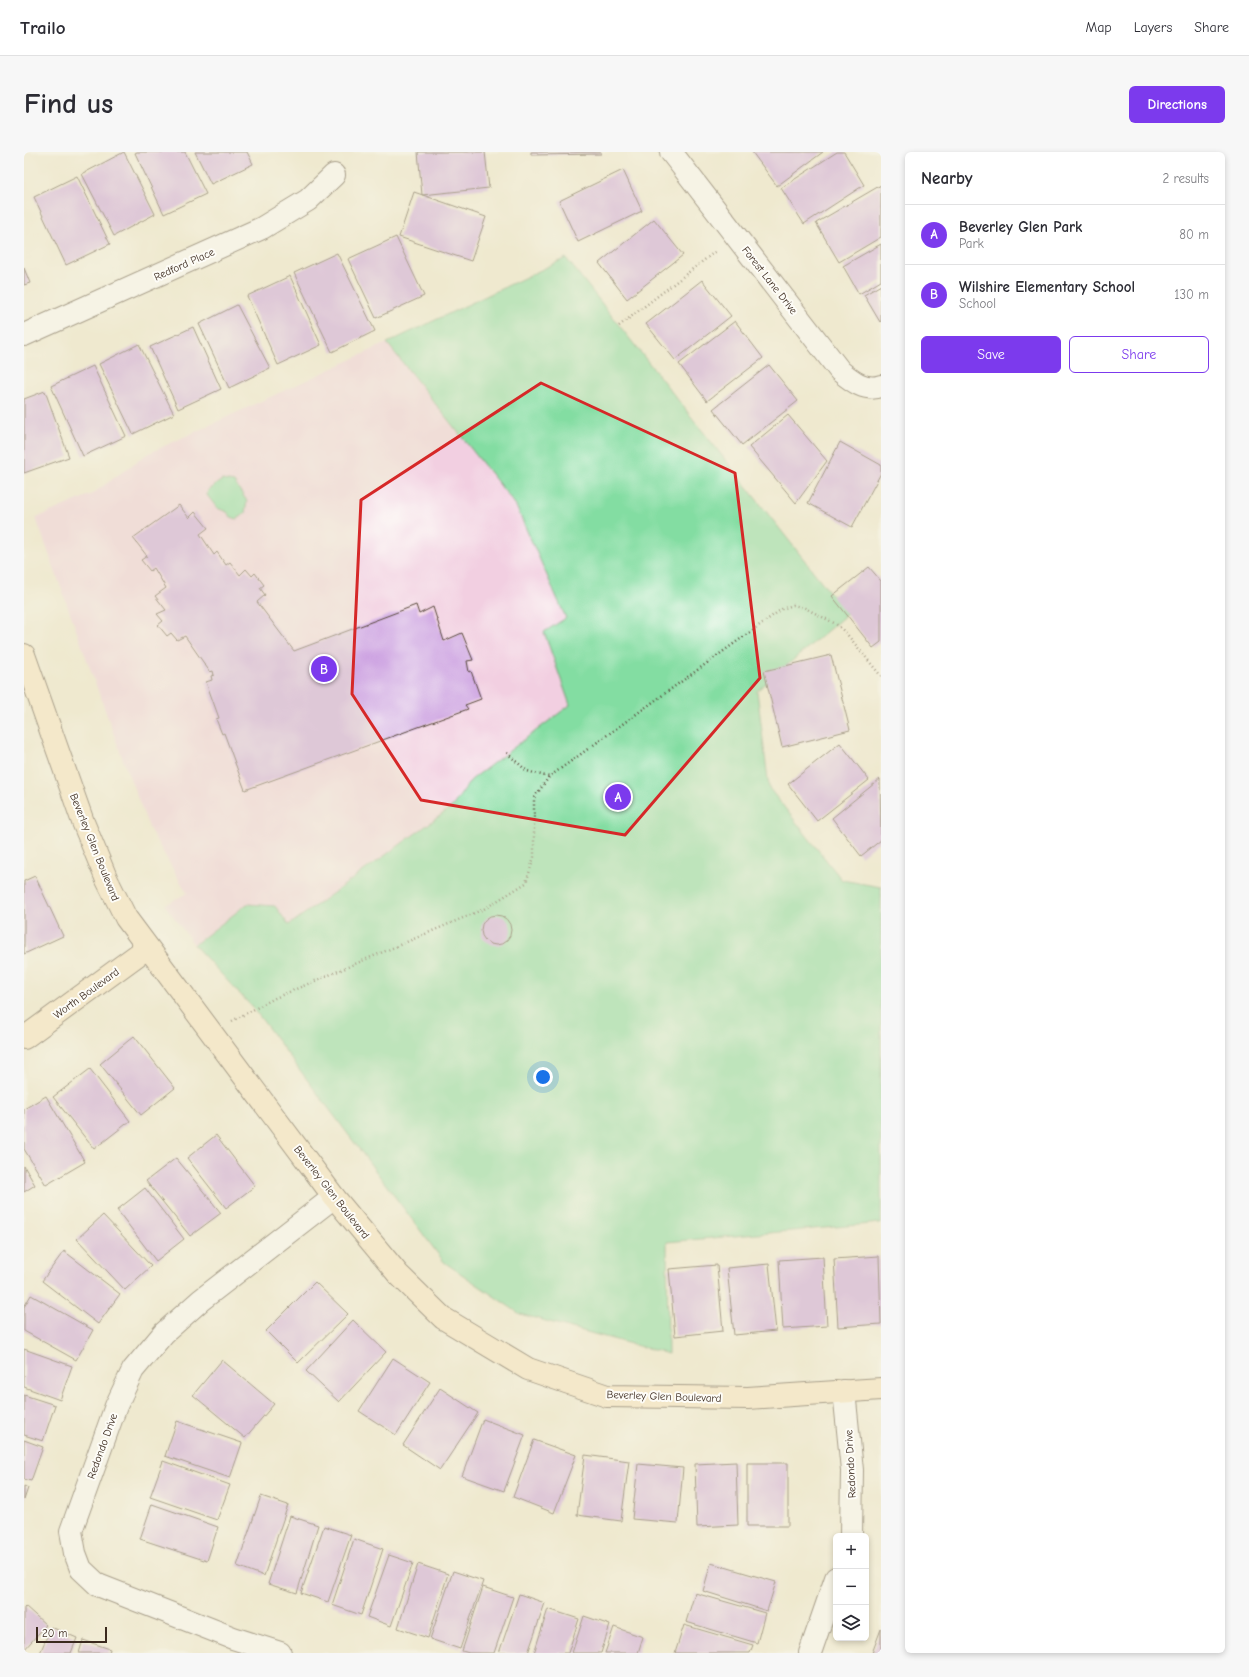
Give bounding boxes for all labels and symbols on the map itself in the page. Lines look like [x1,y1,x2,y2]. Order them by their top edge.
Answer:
street label: Forest Lane Drive [739,244,800,317]
street label: Redford Place [152,245,217,284]
pin: B [311,654,337,684]
pin: A [605,782,631,812]
street label: Beverley Glen Boulevard [67,792,122,903]
street label: Worth Boulevard [51,965,122,1022]
your location [533,1067,553,1087]
street label: Beverley Glen Boulevard [291,1143,372,1242]
street label: Beverley Glen Boulevard [606,1388,722,1405]
street label: Redondo Drive [85,1411,120,1481]
street label: Redondo Drive [842,1429,859,1499]
scale bar [36,1625,107,1644]

